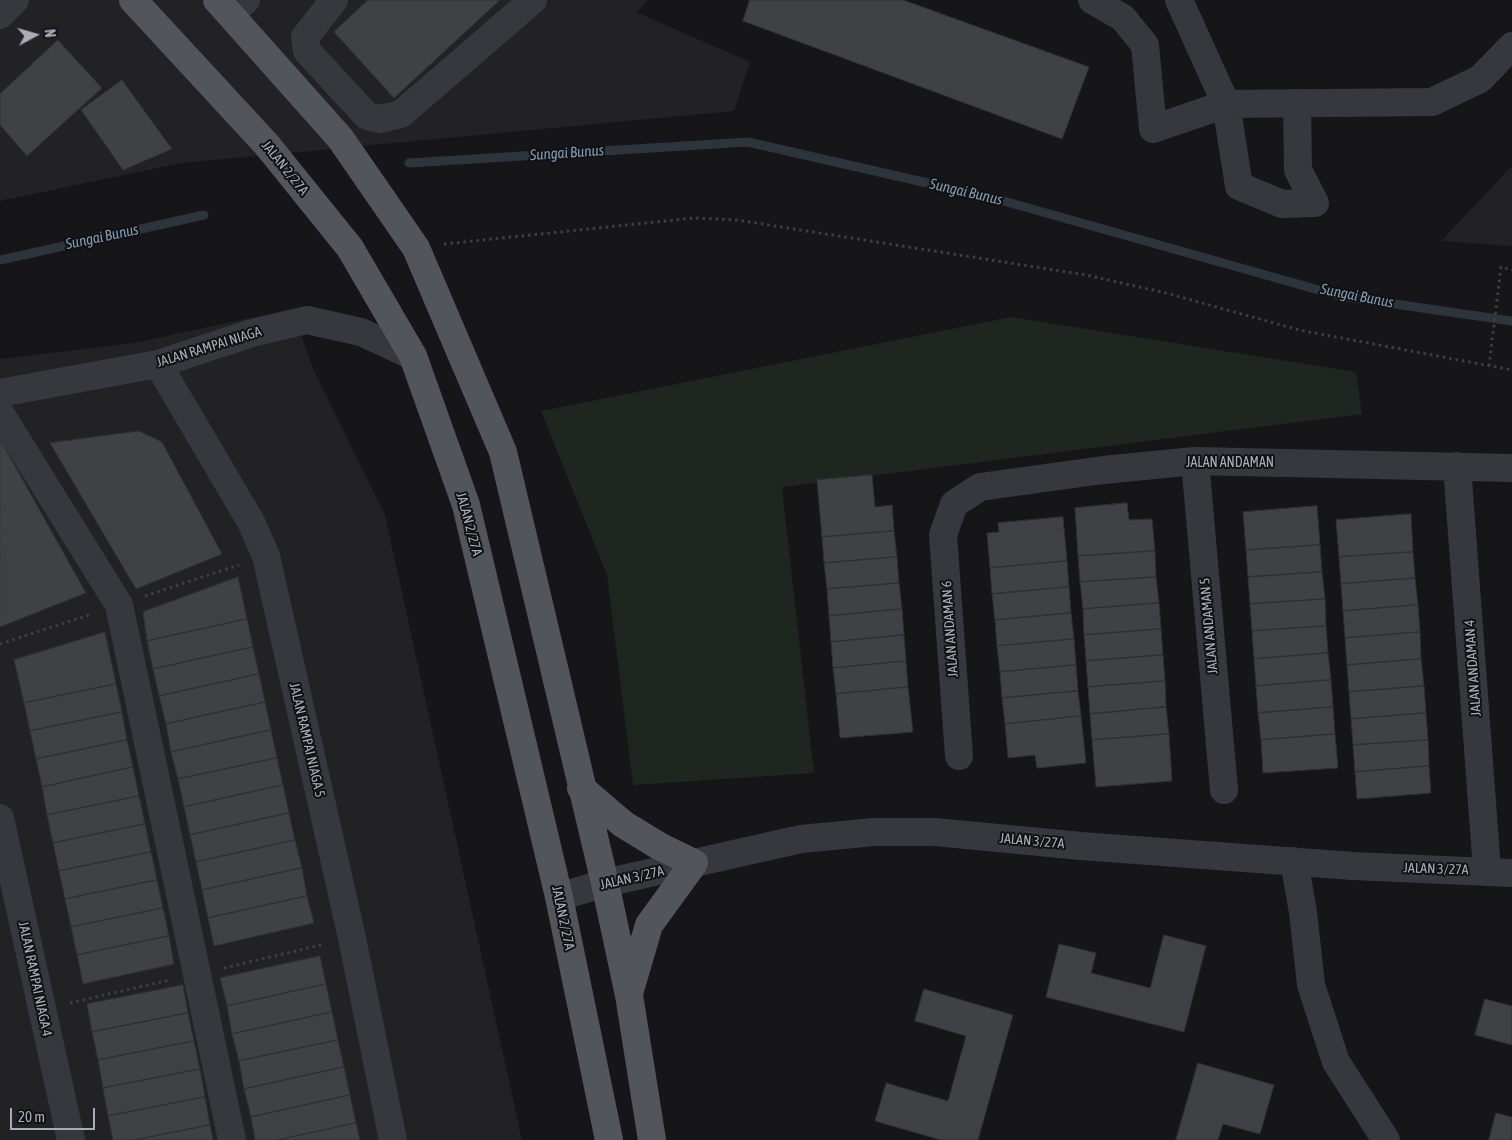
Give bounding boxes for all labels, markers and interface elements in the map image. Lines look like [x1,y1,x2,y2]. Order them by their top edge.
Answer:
north arrow [10,10,60,60]
text: N [42,28,58,38]
street label: JALAN 2/27A [258,137,312,199]
water label: Sungai Bunus [529,141,605,165]
water label: Sungai Bunus [928,175,1004,209]
water label: Sungai Bunus [64,220,140,254]
water label: Sungai Bunus [1319,280,1395,312]
street label: JALAN RAMPAI NIAGA [155,323,263,371]
street label: JALAN ANDAMAN [1186,455,1274,471]
street label: JALAN 2/27A [452,490,486,558]
street label: JALAN ANDAMAN 5 [1196,577,1222,675]
street label: JALAN ANDAMAN 6 [938,580,962,678]
street label: JALAN ANDAMAN 4 [1461,619,1485,717]
street label: JALAN RAMPAI NIAGA 5 [286,681,328,799]
street label: JALAN 3/27A [999,830,1065,852]
street label: JALAN 3/27A [1403,859,1469,879]
street label: JALAN 3/27A [598,862,666,894]
street label: JALAN 2/27A [548,884,578,952]
street label: JALAN RAMPAI NIAGA 4 [15,920,55,1038]
scale bar [12,1098,98,1130]
text: 20 m [18,1108,45,1125]

